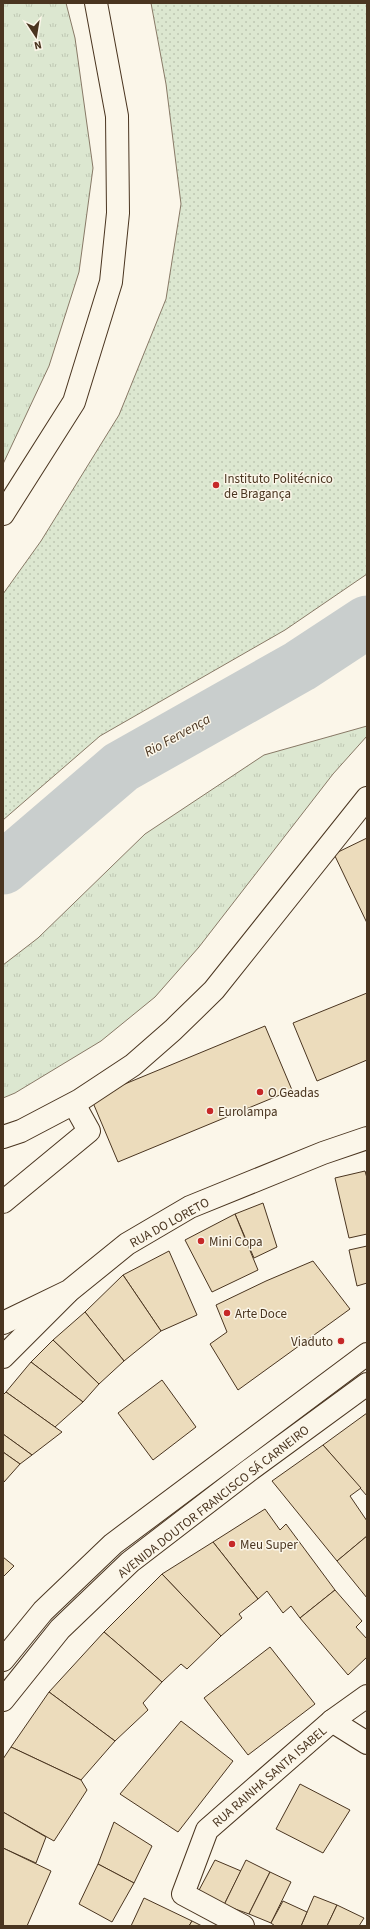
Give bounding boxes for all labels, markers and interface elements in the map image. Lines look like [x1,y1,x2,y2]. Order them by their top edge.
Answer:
north arrow [16,16,56,56]
text: N [33,37,43,53]
place label: Instituto Politécnico de Bragança [224,470,333,503]
marker: Instituto Politécnico de Bragança [211,480,221,490]
water label: Rio Fervença [141,709,215,762]
place label: O Geadas [268,1084,320,1102]
marker: O Geadas [255,1087,265,1097]
place label: Eurolampa [218,1103,278,1121]
marker: Eurolampa [205,1106,215,1116]
street label: RUA DO LORETO [126,1194,213,1252]
place label: Mini Copa [209,1233,263,1251]
marker: Mini Copa [196,1236,206,1246]
place label: Arte Doce [235,1305,287,1323]
marker: Arte Doce [222,1308,232,1318]
place label: Viaduto [291,1333,333,1351]
marker: Viaduto [336,1336,346,1346]
street label: AVENIDA DOUTOR FRANCISCO SÁ CARNEIRO [114,1421,313,1582]
place label: Meu Super [240,1536,298,1554]
marker: Meu Super [227,1539,237,1549]
street label: RUA RAINHA SANTA ISABEL [209,1722,331,1832]

